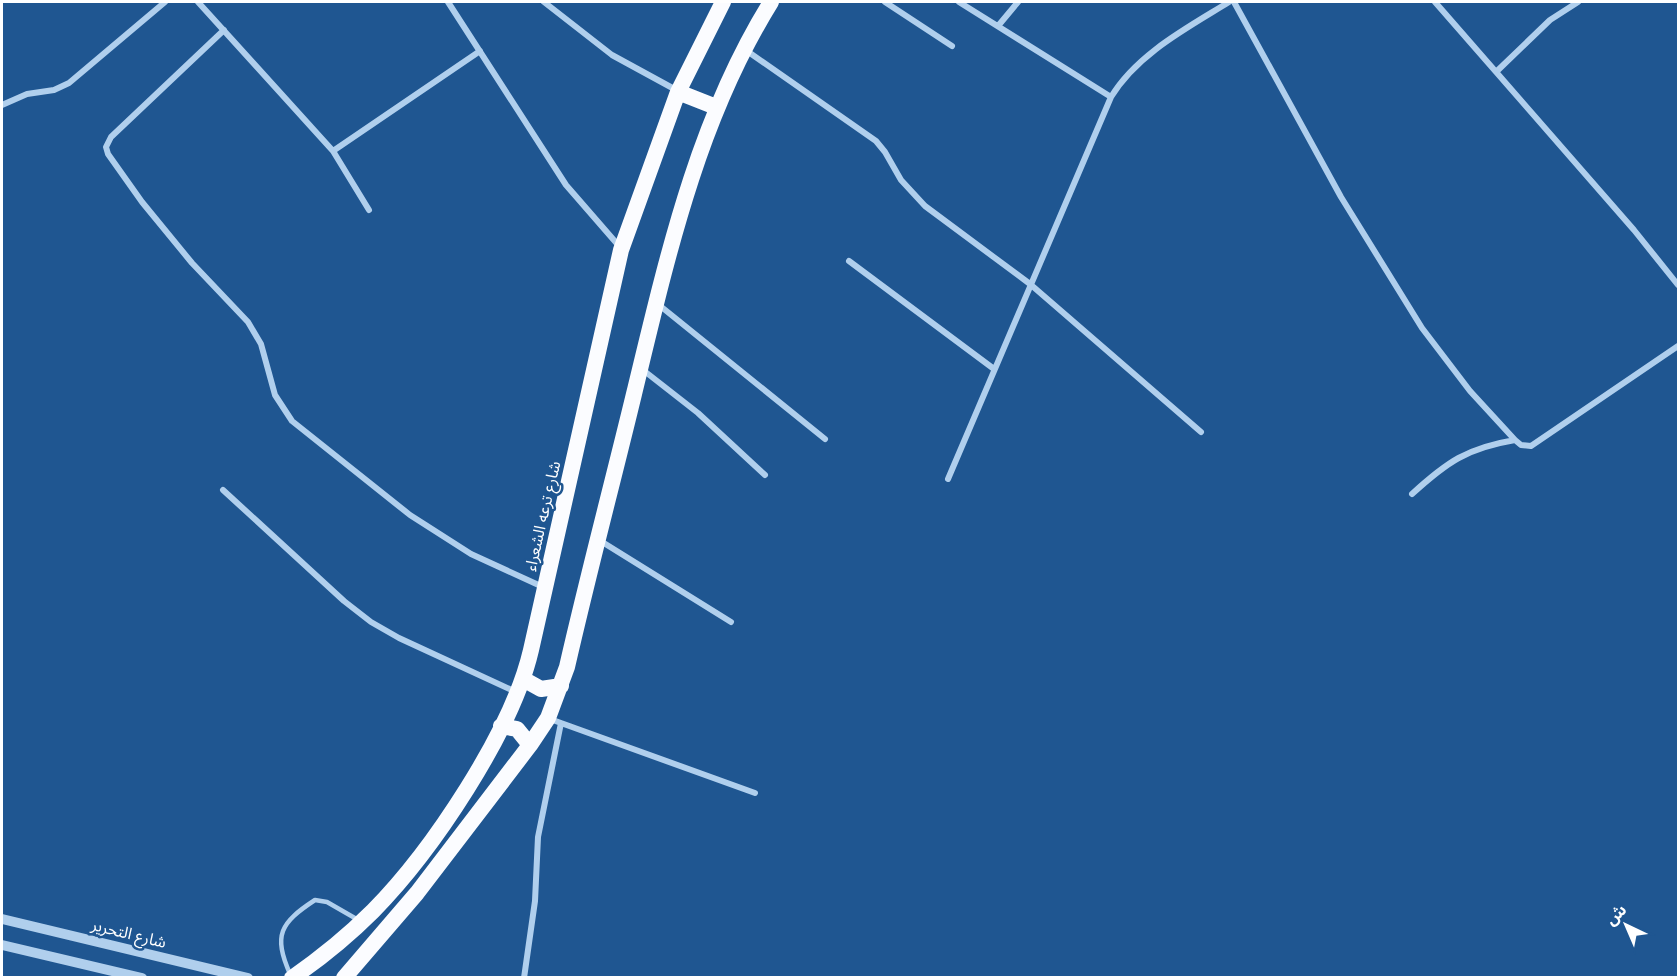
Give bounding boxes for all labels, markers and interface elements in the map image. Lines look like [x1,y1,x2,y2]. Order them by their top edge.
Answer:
street label: شارع ترعه الشعراء [519,459,567,574]
north arrow [1596,895,1656,955]
text: ش [1600,899,1631,930]
street label: شارع التحرير [88,913,169,955]

